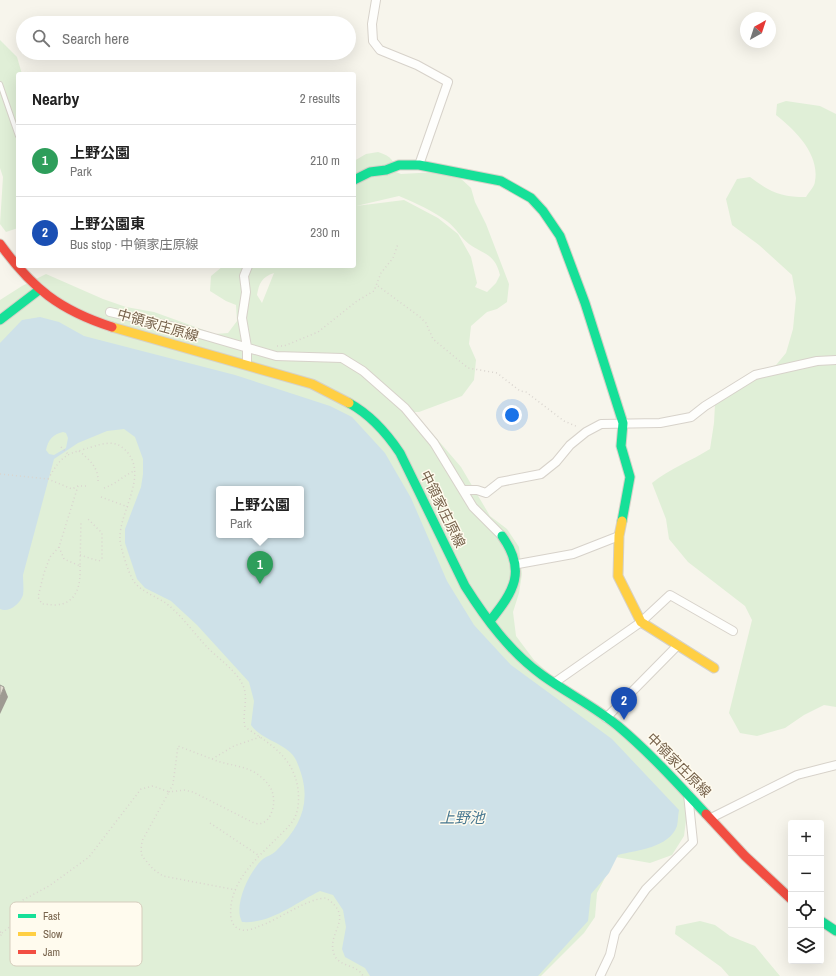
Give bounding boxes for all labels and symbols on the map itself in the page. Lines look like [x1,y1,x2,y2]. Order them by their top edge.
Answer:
north arrow [740,12,776,48]
street label: 中領家庄原線 [115,305,201,345]
your location [502,405,522,425]
street label: 中領家庄原線 [416,467,470,551]
pin: 1 [247,551,273,584]
pin: 2 [611,687,637,720]
street label: 中領家庄原線 [643,729,715,801]
water label: 上野池 [439,807,486,828]
legend [10,902,142,966]
text: Fast [43,909,61,923]
text: Slow [43,927,63,941]
text: Jam [43,945,60,959]

